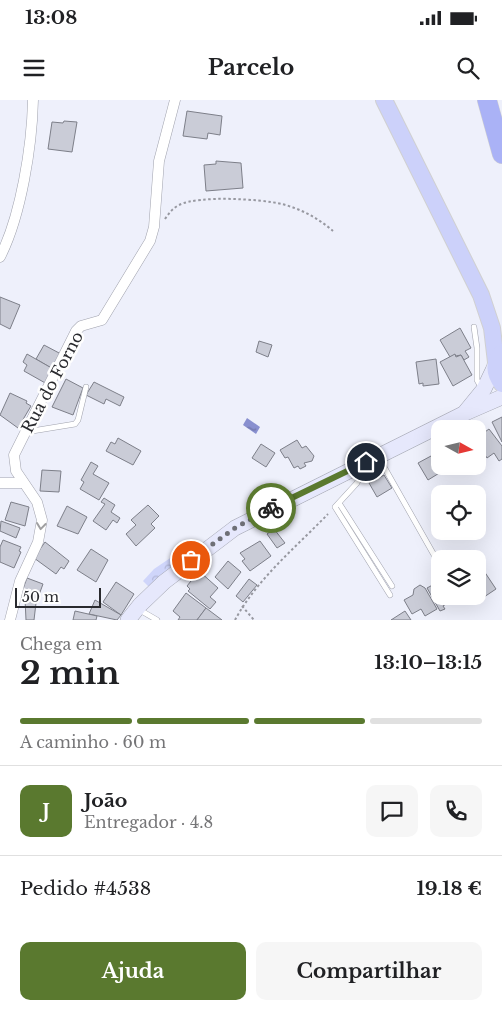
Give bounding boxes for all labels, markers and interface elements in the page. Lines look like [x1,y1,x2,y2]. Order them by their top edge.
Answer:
text: 13:08 [25,6,77,29]
icon: menu [20,54,48,82]
text: Parcelo [208,54,294,81]
icon: search [454,54,482,82]
street label: Rua do Forno [17,328,87,436]
north arrow [431,420,486,475]
map controls [431,420,486,605]
pin [345,441,387,483]
icon: home [352,448,380,476]
courier [246,483,296,533]
button: locate [431,485,486,540]
icon: bike [257,494,285,522]
one-way arrow [36,523,47,531]
pin [170,539,212,581]
icon: bag [177,546,205,574]
button: layers [431,550,486,605]
scale bar [15,585,101,608]
text: 50 m [22,588,59,606]
text: Chega em [20,634,102,654]
text: 13:10–13:15 [374,651,482,674]
text: 2 min [20,653,120,693]
text: A caminho · 60 m [20,732,166,752]
button: chat [366,785,418,837]
button: phone [430,785,482,837]
text: João [84,789,127,812]
text: J [42,799,50,822]
text: Entregador · 4.8 [84,812,213,832]
text: Pedido #4538 [20,877,151,900]
text: 19.18 € [417,877,482,900]
button: Ajuda [20,942,246,1000]
button: Compartilhar [256,942,482,1000]

